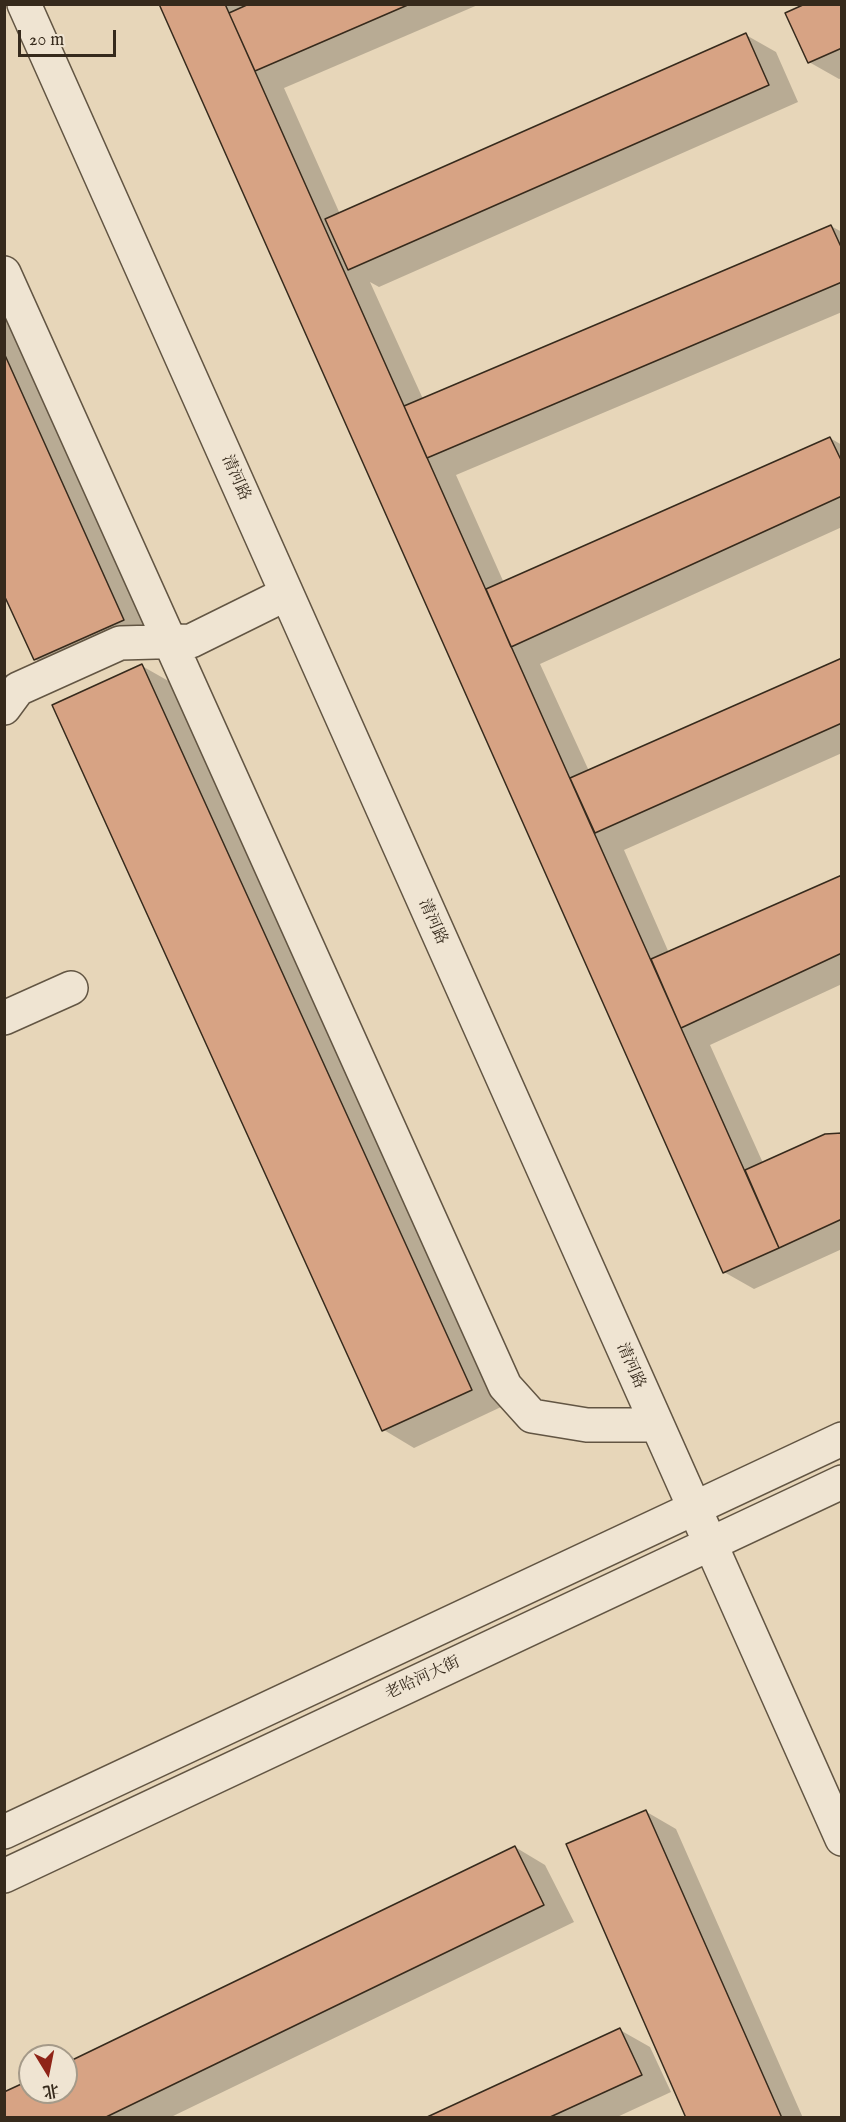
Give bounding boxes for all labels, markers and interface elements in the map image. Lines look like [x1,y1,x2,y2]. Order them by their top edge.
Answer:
scale bar [21,18,118,56]
text: 20 m [29,29,64,52]
street label: 清河路 [216,452,254,504]
street label: 清河路 [413,896,451,948]
street label: 清河路 [611,1340,649,1392]
street label: 老哈河大街 [383,1653,463,1705]
north arrow [18,2044,78,2104]
text: 北 [41,2079,60,2101]

